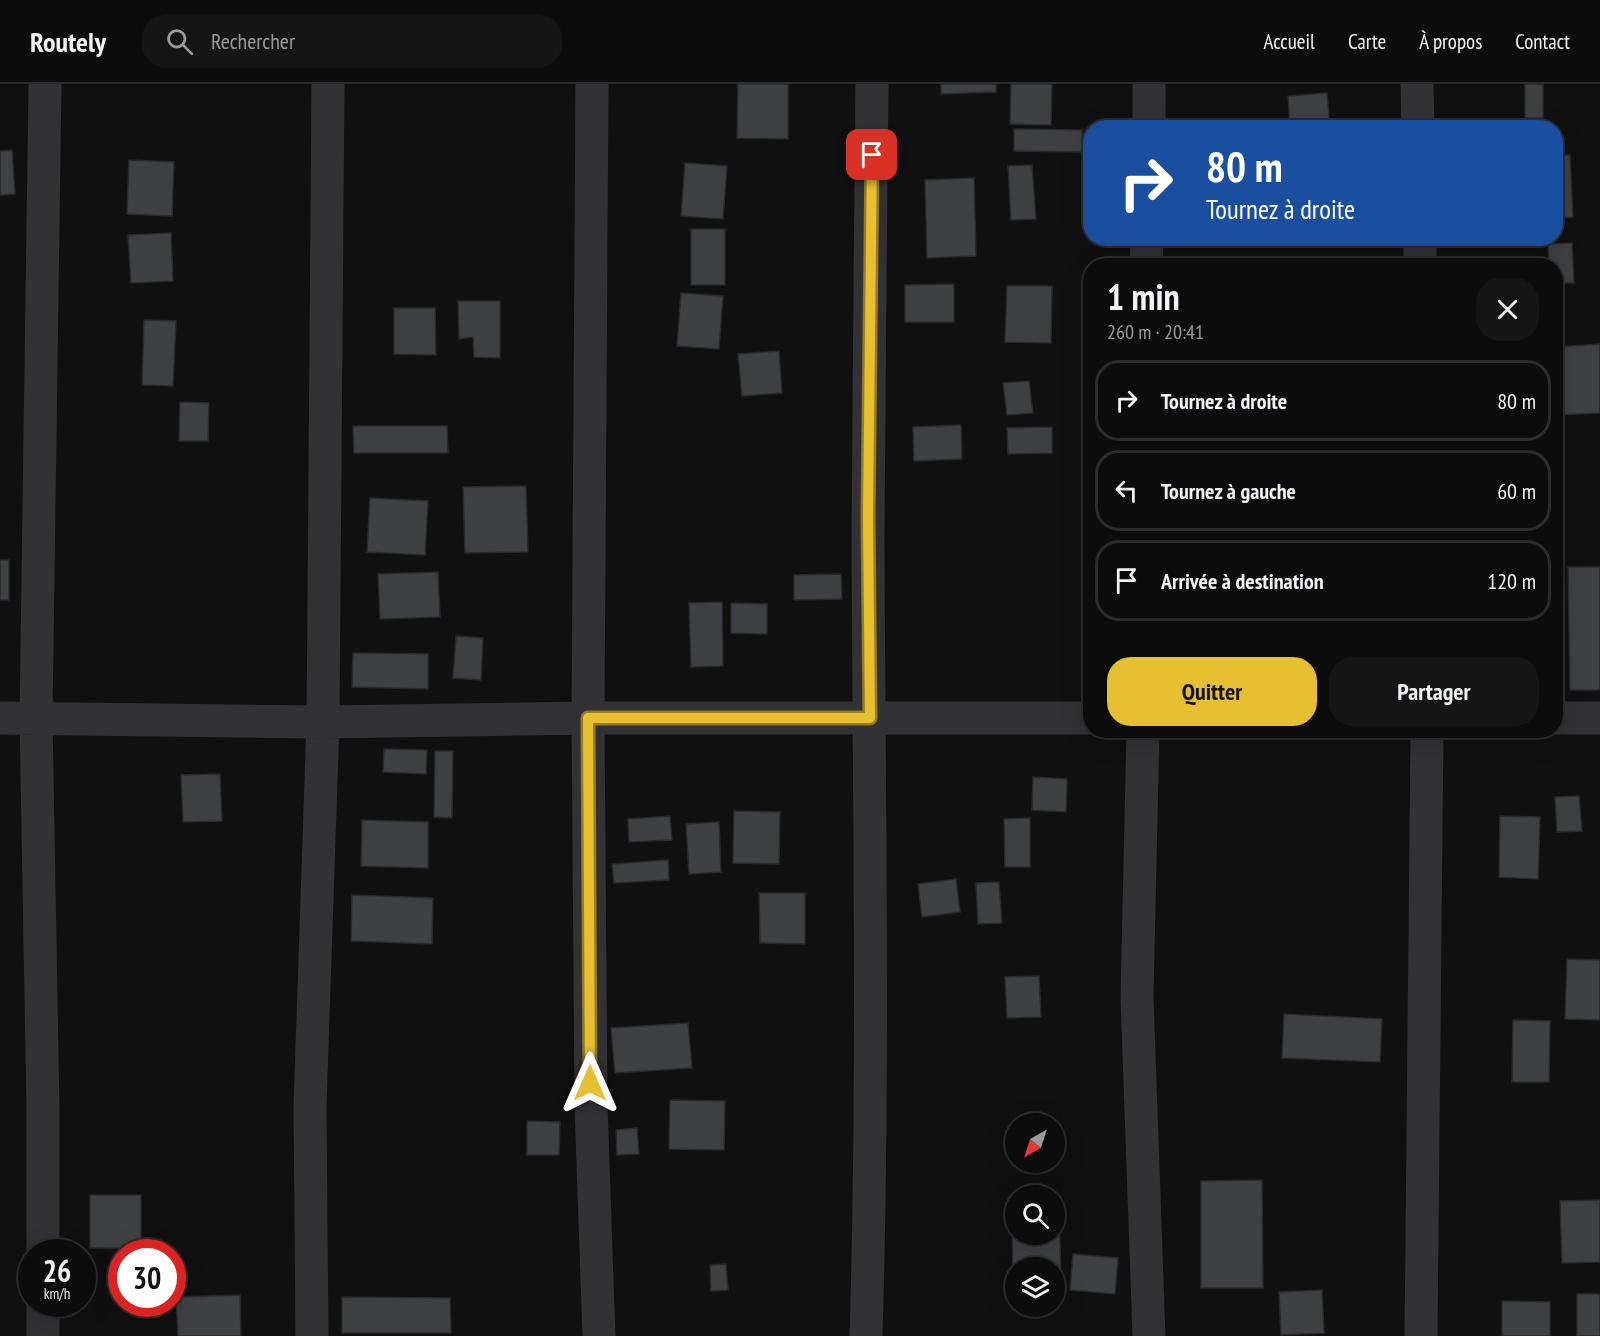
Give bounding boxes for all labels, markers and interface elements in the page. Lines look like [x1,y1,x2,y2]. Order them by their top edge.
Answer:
search box [142,14,562,68]
text: Routely [30,23,106,60]
icon: search [163,25,196,58]
text: Rechercher [211,27,295,55]
text: Accueil [1263,28,1315,55]
text: Carte [1348,28,1386,55]
text: À propos [1419,28,1482,55]
text: Contact [1515,28,1570,55]
pin [846,129,897,180]
icon: arrive [855,138,888,171]
text: 80 m [1206,139,1283,194]
icon: right [1107,144,1185,222]
text: Tournez à droite [1206,192,1355,226]
text: 1 min [1107,273,1180,320]
button: close [1476,278,1539,341]
text: 260 m · 20:41 [1107,319,1204,345]
icon: right [1110,384,1143,417]
text: Tournez à droite [1161,387,1287,415]
text: 80 m [1497,387,1536,415]
icon: left [1110,474,1143,507]
text: Tournez à gauche [1161,477,1296,505]
text: 60 m [1497,477,1536,505]
icon: arrive [1110,564,1143,597]
text: Arrivée à destination [1161,567,1324,595]
text: 120 m [1487,567,1536,595]
button: Quitter [1107,657,1317,726]
button: Partager [1329,657,1539,726]
position arrow [558,1051,622,1115]
north arrow [1005,1113,1065,1173]
map controls [1005,1113,1065,1317]
button: search [1005,1185,1065,1245]
speed limit sign: 30 [108,1239,186,1317]
text: 26 [43,1251,71,1290]
button: layers [1005,1257,1065,1317]
text: km/h [44,1284,70,1303]

